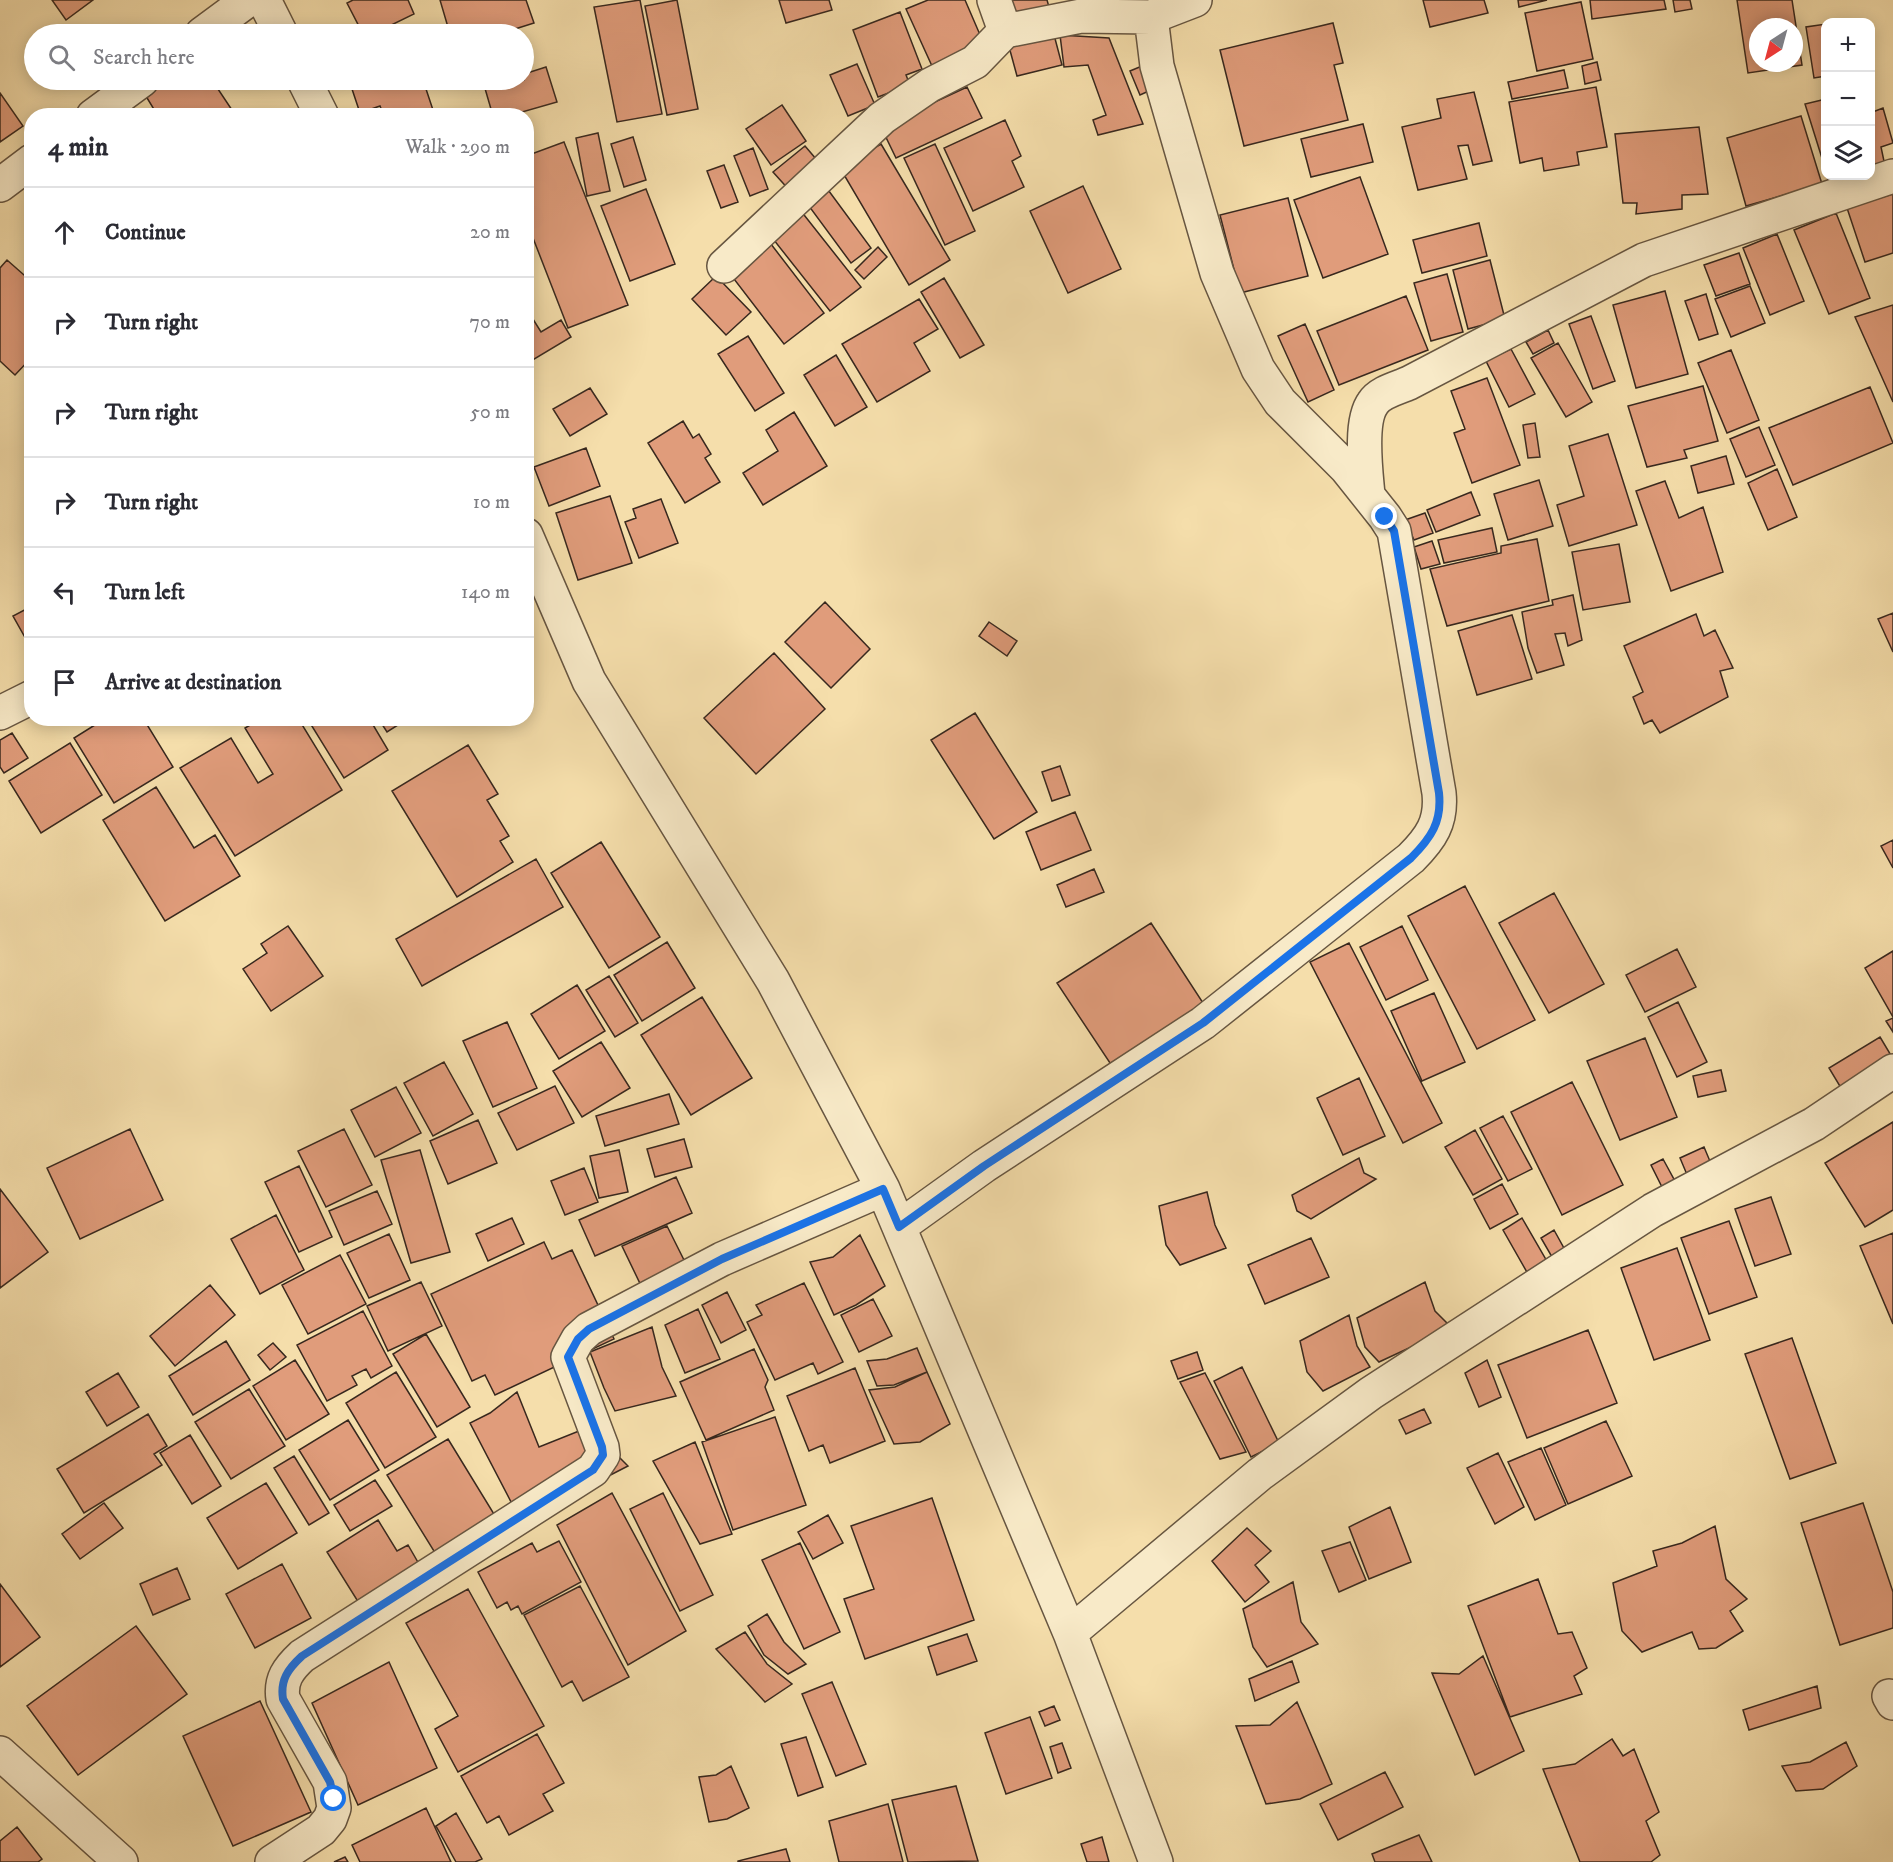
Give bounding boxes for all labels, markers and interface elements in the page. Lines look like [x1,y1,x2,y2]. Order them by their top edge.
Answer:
north arrow [1749,18,1803,72]
map controls [1821,18,1875,180]
button: + [1821,18,1875,72]
search box [24,24,534,90]
icon: search [45,41,78,74]
text: Search here [93,44,195,71]
button: − [1821,72,1875,126]
button: layers [1821,126,1875,180]
text: 4 min [48,131,108,164]
text: Walk · 290 m [405,135,510,160]
icon: ahead [48,216,81,249]
text: Continue [105,219,186,246]
text: 20 m [470,220,510,245]
icon: right [48,306,81,339]
text: Turn right [105,309,198,336]
text: 70 m [469,310,510,335]
icon: right [48,396,81,429]
text: Turn right [105,399,198,426]
text: 50 m [470,400,510,425]
icon: right [48,486,81,519]
text: Turn right [105,489,198,516]
text: 10 m [473,490,510,515]
route end [1371,503,1397,529]
icon: left [48,576,81,609]
text: Turn left [105,579,185,606]
text: 140 m [461,580,510,605]
icon: arrive [48,666,81,699]
text: Arrive at destination [105,669,282,696]
route start [320,1785,346,1811]

